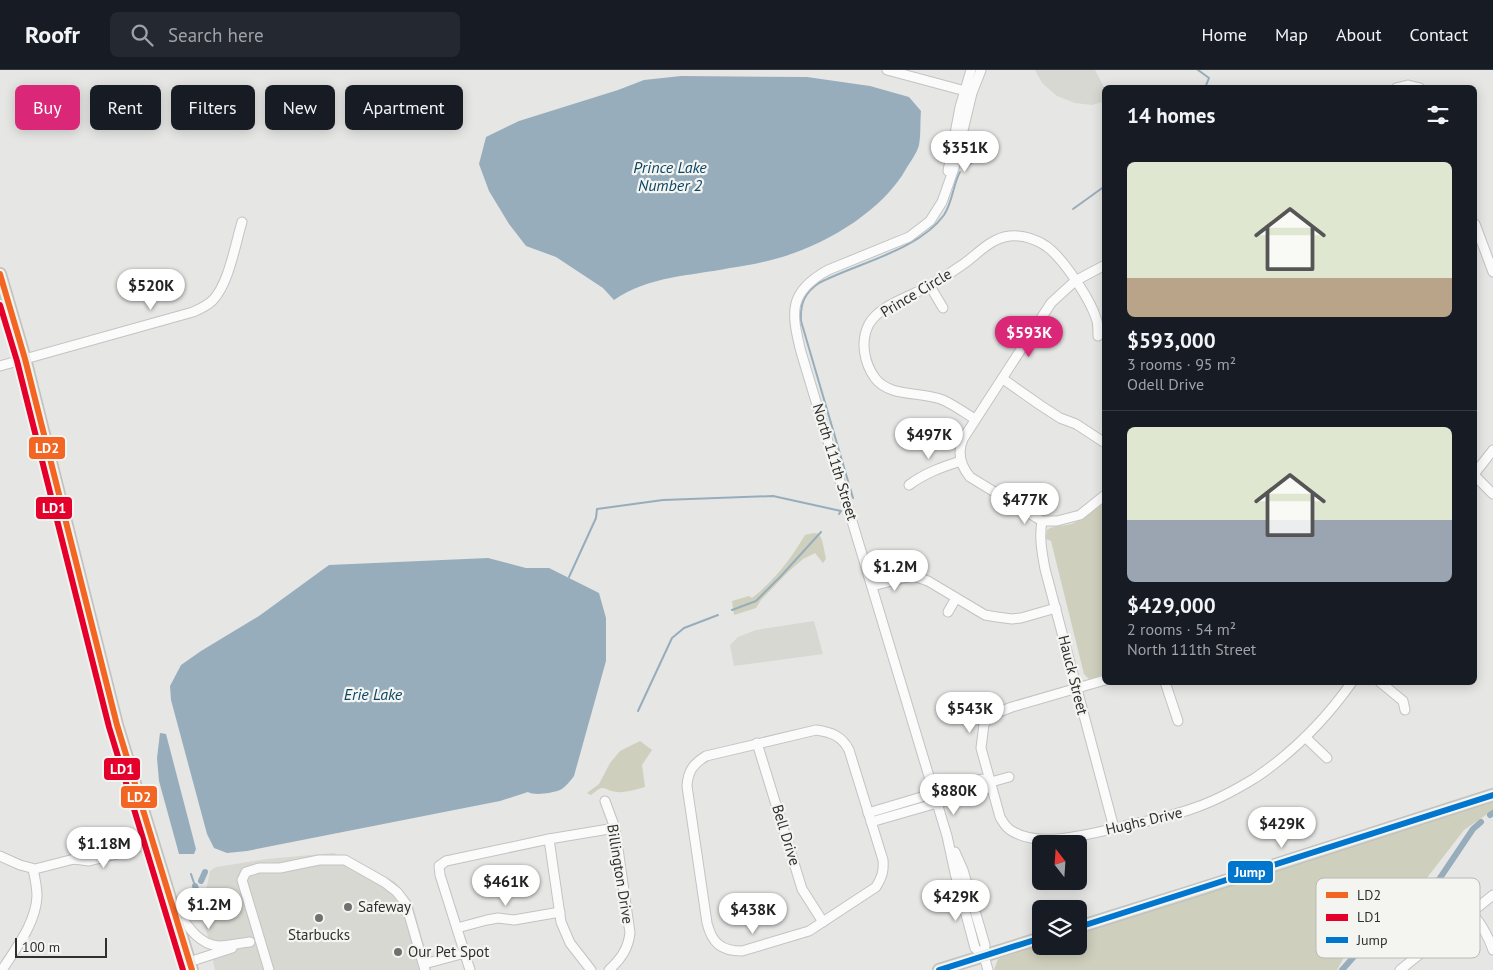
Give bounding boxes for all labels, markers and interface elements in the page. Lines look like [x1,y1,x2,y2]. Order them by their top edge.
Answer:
search box [110,12,460,57]
text: Roofr [25,19,80,50]
icon: search [128,21,156,49]
text: Search here [168,23,264,47]
text: Home [1201,23,1247,46]
text: Map [1275,23,1308,46]
text: About [1336,23,1382,46]
text: Contact [1410,23,1468,46]
chip: Buy [15,85,80,130]
chip: Rent [90,85,161,130]
chip: Filters [171,85,255,130]
chip: New [265,85,335,130]
chip: Apartment [345,85,463,130]
icon: filters [1424,101,1452,129]
text: 14 homes [1127,102,1215,129]
pin: $351K [930,131,1000,173]
text: $351K [942,137,988,157]
water label: Prince Lake Number 2 [633,157,707,195]
icon: home [1245,194,1335,284]
street label: Prince Circle [877,264,955,321]
pin: $520K [116,268,186,311]
text: $520K [128,275,174,295]
pin: $593K [994,316,1064,358]
text: $593K [1006,322,1052,342]
text: $593,000 [1127,327,1216,354]
text: 3 rooms · 95 m² [1127,354,1236,374]
text: Odell Drive [1127,374,1204,394]
street label: North 111th Street [809,401,862,523]
pin: $497K [894,418,964,460]
text: $497K [906,424,952,444]
line badge: LD2 [28,436,66,460]
text: LD2 [35,439,59,457]
icon: home [1245,460,1335,550]
pin: $477K [990,482,1060,525]
text: $477K [1002,489,1048,509]
line badge: LD1 [35,496,73,520]
text: LD1 [42,499,66,517]
pin: $1.2M [860,550,930,592]
text: $1.2M [873,556,917,576]
text: $429,000 [1127,592,1216,619]
text: 2 rooms · 54 m² [1127,619,1236,639]
street label: Hauck Street [1054,633,1093,717]
text: North 111th Street [1127,639,1256,659]
water label: Erie Lake [344,684,403,704]
pin: $543K [935,692,1005,734]
text: $543K [947,698,993,718]
line badge: LD1 [103,757,141,781]
text: LD1 [110,760,134,778]
pin: $880K [919,774,989,816]
text: $880K [931,780,977,800]
line badge: LD2 [120,785,158,809]
text: LD2 [127,788,151,806]
street label: Bell Drive [768,802,805,868]
street label: Hughs Drive [1104,802,1184,839]
pin: $429K [1247,806,1317,849]
text: $429K [1259,813,1305,833]
street label: Billington Drive [603,823,638,925]
pin: $1.18M [63,826,145,869]
text: $1.18M [77,833,131,853]
north arrow [1032,835,1088,890]
map controls [1032,835,1087,955]
line badge: Jump [1227,860,1274,884]
text: Jump [1233,863,1266,881]
pin: $461K [471,864,541,907]
text: $461K [483,871,529,891]
legend [1316,878,1480,958]
pin: $429K [921,880,991,922]
text: $429K [933,886,979,906]
text: LD2 [1357,886,1381,904]
pin: $1.2M [174,888,244,930]
pin: $438K [718,892,788,935]
text: $1.2M [187,894,231,914]
place label: Safeway [358,897,411,916]
text: $438K [730,899,776,919]
button: layers [1032,900,1087,955]
marker: Safeway [342,901,354,913]
text: LD1 [1357,908,1381,926]
marker: Starbucks [313,912,325,924]
place label: Starbucks [288,925,350,944]
text: Jump [1356,931,1388,949]
scale bar [15,935,108,958]
text: 100 m [22,938,60,956]
place label: Our Pet Spot [408,942,489,961]
marker: Our Pet Spot [392,946,404,958]

